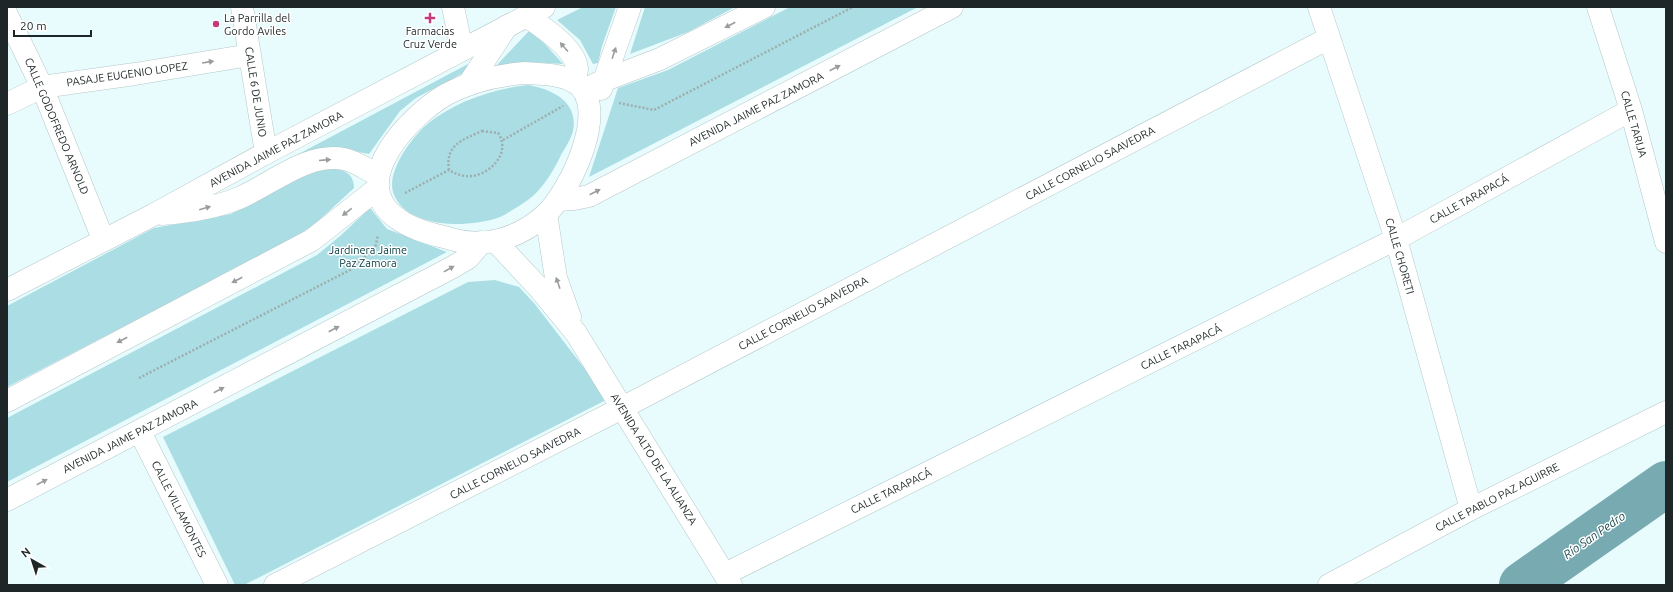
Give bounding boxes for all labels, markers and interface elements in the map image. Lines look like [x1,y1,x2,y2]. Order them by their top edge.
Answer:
scale bar [14,12,91,38]
place label: La Parrilla del Gordo Aviles [224,12,290,37]
marker: Farmacias Cruz Verde [425,13,435,23]
text: 20 m [20,19,47,32]
marker: La Parrilla del Gordo Aviles [211,19,221,29]
one-way arrow [724,22,735,28]
place label: Farmacias Cruz Verde [403,25,457,50]
one-way arrow [560,41,569,52]
street label: CALLE 6 DE JUNIO [243,46,269,138]
one-way arrow [611,47,617,59]
street label: CALLE GODOFREDO ARNOLD [23,56,91,196]
one-way arrow [202,59,214,65]
street label: PASAJE EUGENIO LOPEZ [66,60,188,88]
one-way arrow [829,65,841,71]
street label: AVENIDA JAIME PAZ ZAMORA [687,69,826,148]
street label: CALLE TARIJA [1619,89,1649,160]
street label: AVENIDA JAIME PAZ ZAMORA [207,108,346,189]
street label: CALLE CORNELIO SAAVEDRA [1023,123,1157,202]
one-way arrow [319,156,331,163]
street label: CALLE TARAPACÁ [1427,171,1511,226]
one-way arrow [590,189,601,196]
one-way arrow [199,205,211,211]
one-way arrow [342,208,353,216]
street label: CALLE CHORETI [1383,216,1417,296]
park label: Jardinera Jaime Paz Zamora [329,244,407,269]
one-way arrow [443,265,455,272]
street label: CALLE CORNELIO SAAVEDRA [736,273,870,352]
one-way arrow [231,276,243,283]
one-way arrow [555,277,561,289]
street label: CALLE TARAPACÁ [1138,321,1224,372]
one-way arrow [328,326,340,333]
one-way arrow [116,337,128,344]
one-way arrow [213,387,225,393]
street label: AVENIDA ALTO DE LA ALIANZA [608,391,700,528]
street label: AVENIDA JAIME PAZ ZAMORA [61,396,200,475]
street label: CALLE CORNELIO SAAVEDRA [448,424,583,501]
street label: CALLE VILLAMONTES [149,459,209,559]
street label: CALLE PABLO PAZ AGUIRRE [1433,460,1561,534]
street label: CALLE TARAPACÁ [848,465,934,516]
one-way arrow [36,479,47,486]
water label: Río San Pedro [1561,509,1628,561]
north arrow [12,540,52,580]
text: N [19,545,33,559]

